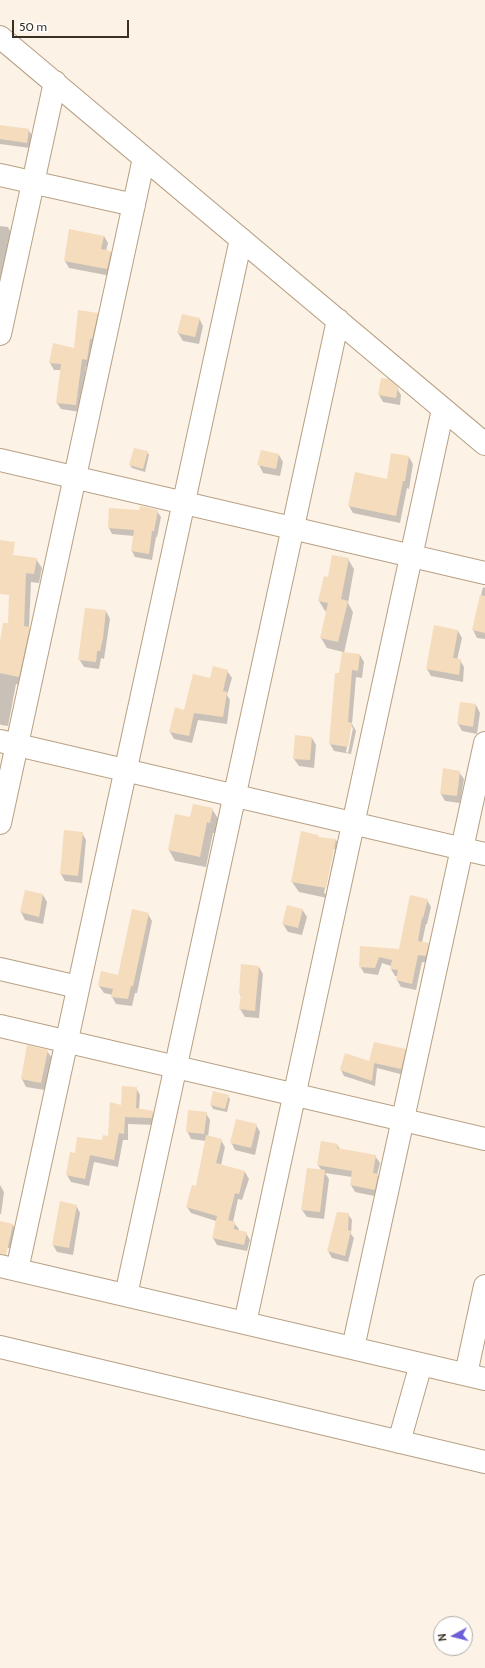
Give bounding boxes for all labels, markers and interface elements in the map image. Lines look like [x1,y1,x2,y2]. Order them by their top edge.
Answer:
scale bar [14,12,131,38]
text: 50 m [19,19,47,34]
north arrow [433,1616,473,1656]
text: N [435,1633,450,1642]

